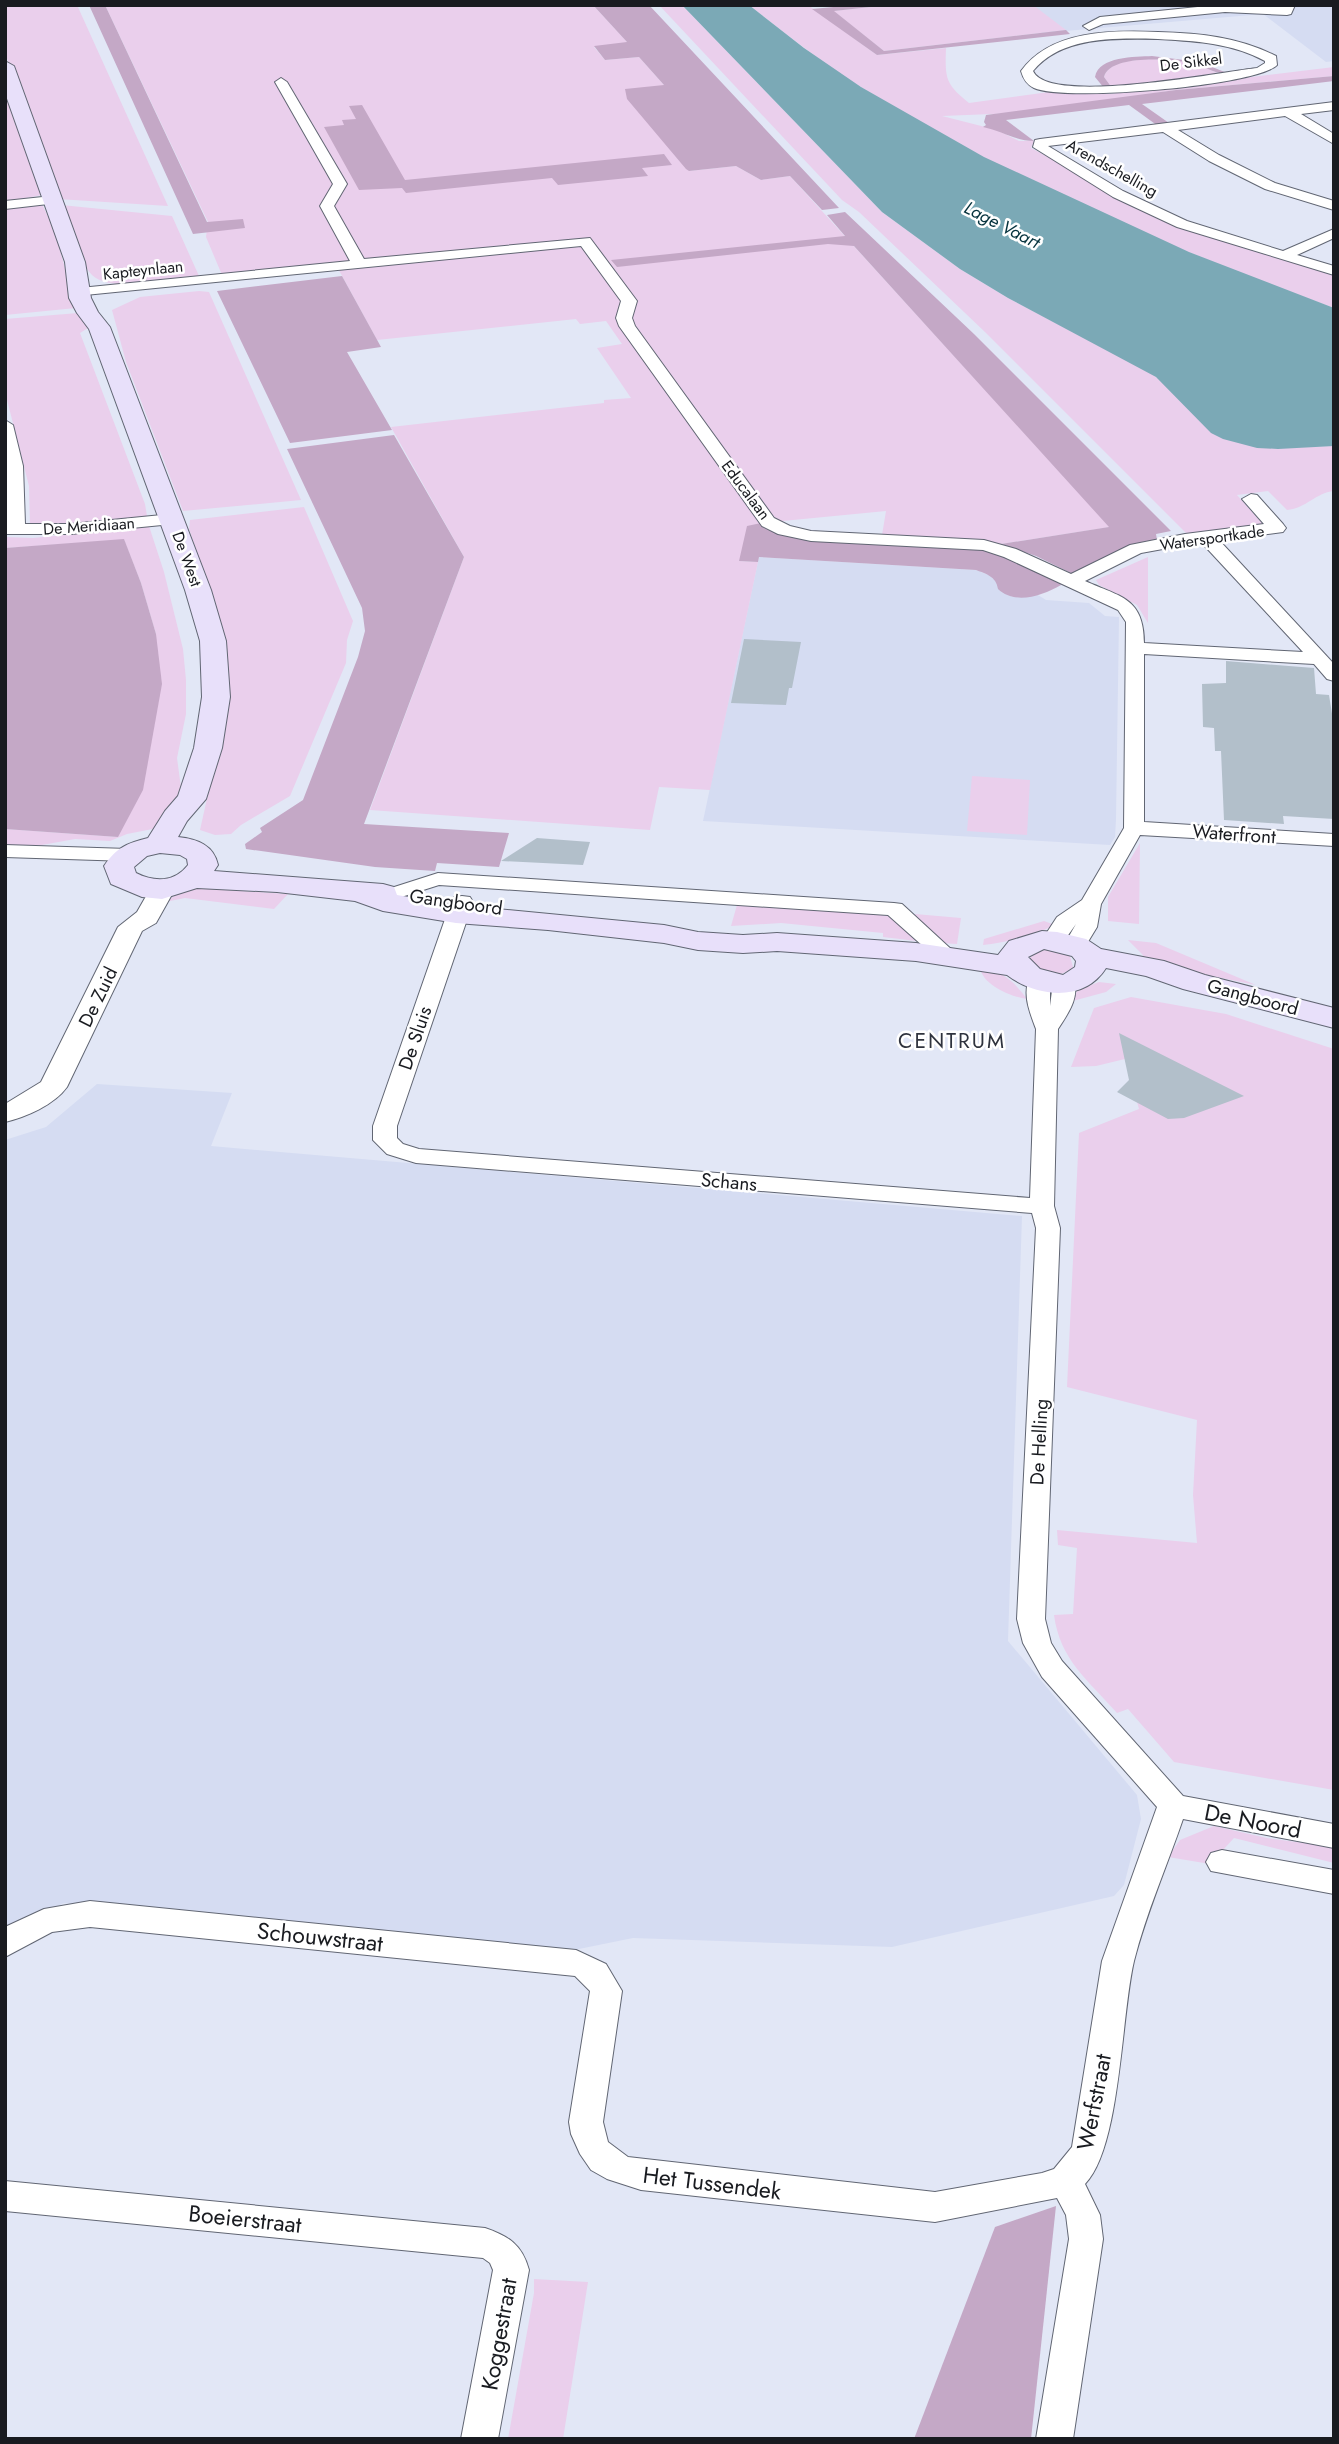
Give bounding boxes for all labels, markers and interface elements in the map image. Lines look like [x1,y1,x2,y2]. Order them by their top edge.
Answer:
street label: De Sikkel [1159,47,1223,77]
street label: Arendschelling [1062,133,1162,203]
water label: Lage Vaart [960,195,1046,256]
street label: Kapteynlaan [102,254,184,286]
street label: Educalaan [716,455,776,525]
street label: De Meridiaan [42,511,136,541]
street label: Watersportkade [1158,519,1266,557]
street label: De West [166,528,208,590]
street label: Waterfront [1191,818,1277,850]
street label: Gangboord [408,882,504,922]
street label: De Zuid [72,962,124,1032]
street label: Gangboord [1204,972,1302,1022]
street label: De Sluis [392,1002,439,1073]
district label: CENTRUM [898,1026,1006,1056]
street label: Schans [700,1166,759,1198]
street label: De Helling [1023,1398,1055,1486]
street label: De Noord [1201,1795,1305,1847]
street label: Schouwstraat [255,1913,385,1961]
street label: Werfstraat [1068,2050,1120,2153]
street label: Het Tussendek [641,2158,784,2208]
street label: Boeierstraat [187,2196,304,2242]
street label: Koggestraat [472,2275,526,2393]

